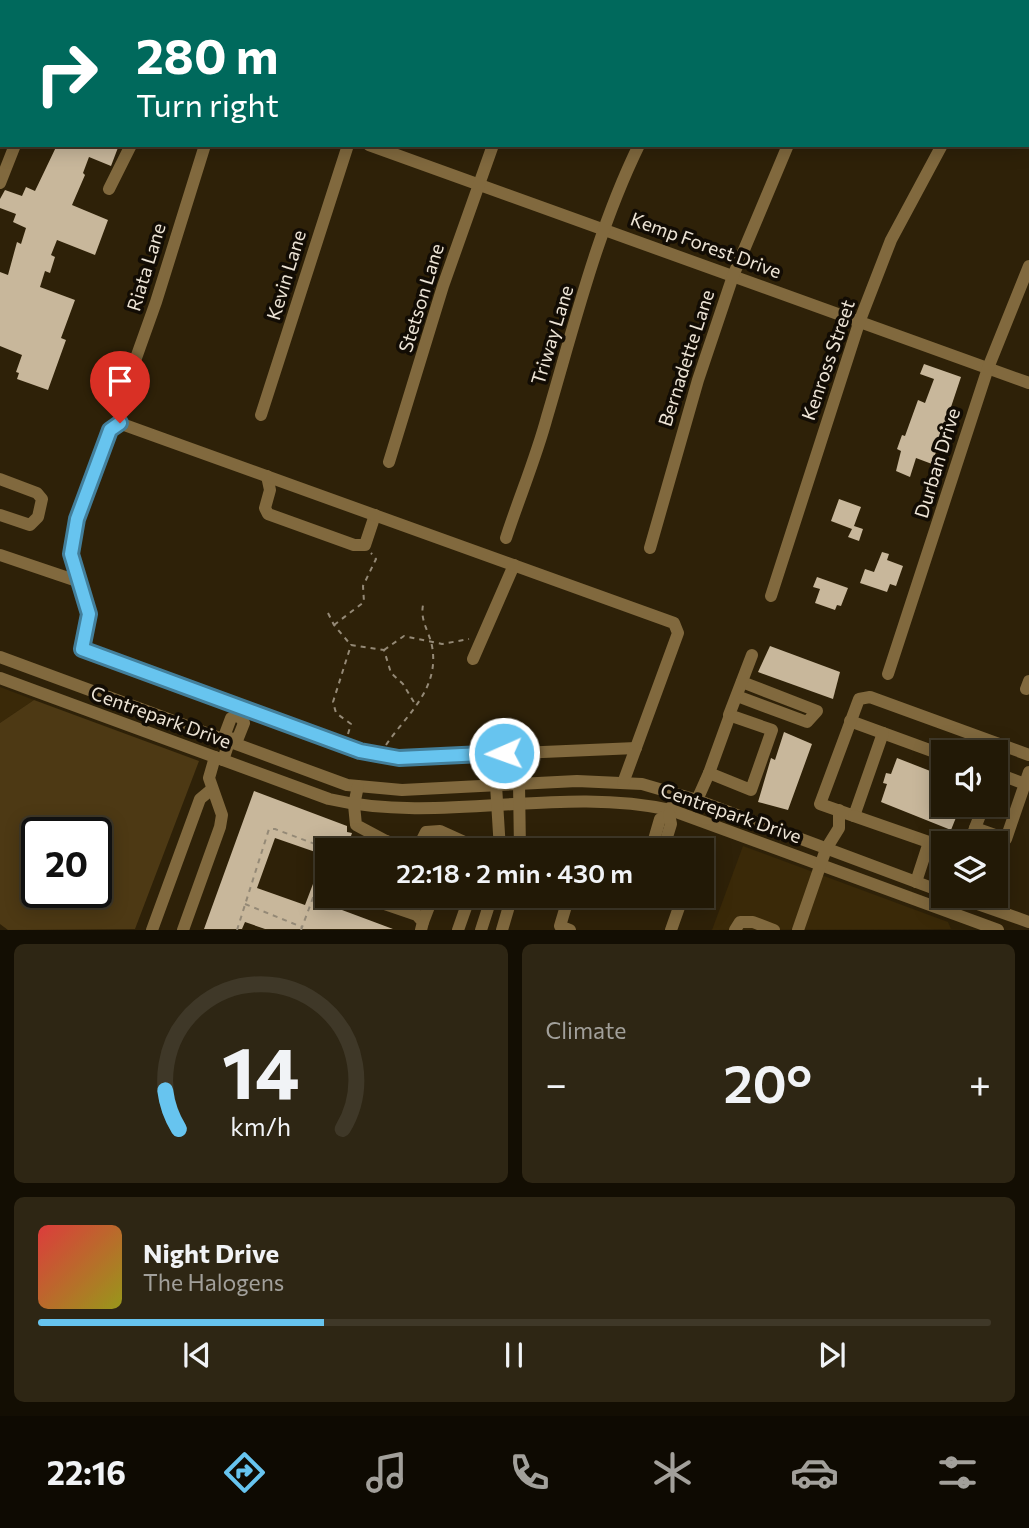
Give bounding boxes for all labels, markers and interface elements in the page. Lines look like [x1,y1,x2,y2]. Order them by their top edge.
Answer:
text: 280 m [136,24,279,84]
icon: right [21,28,112,119]
text: Turn right [136,84,279,124]
street label: Kemp Forest Drive [628,207,785,282]
street label: Riata Lane [121,220,170,314]
street label: Kevin Lane [261,227,310,323]
street label: Stetson Lane [393,241,448,355]
street label: Triway Lane [525,282,578,387]
street label: Bernadette Lane [653,287,718,429]
street label: Kenross Street [796,296,859,423]
pin [90,351,150,423]
icon: arrive [101,362,139,400]
street label: Durban Drive [909,405,964,521]
street label: Centrepark Drive [88,680,234,753]
position arrow [467,716,541,790]
map controls [931,740,1008,908]
button: sound [931,740,1008,817]
street label: Centrepark Drive [658,778,805,847]
speed limit sign: 20 [21,817,112,908]
button: layers [931,831,1008,908]
text: 22:18 · 2 min · 430 m [396,857,633,888]
text: Climate [546,1016,627,1044]
text: 14 [222,1026,300,1115]
text: 20° [723,1050,812,1114]
text: − [546,1059,567,1106]
text: + [969,1059,991,1106]
text: km/h [230,1111,291,1141]
text: Night Drive [143,1237,279,1268]
text: The Halogens [143,1268,284,1296]
icon: previous [178,1336,216,1374]
icon: pause [495,1336,533,1374]
icon: next [813,1336,851,1374]
icon: directions [220,1448,269,1497]
icon: music [362,1448,411,1497]
icon: phone [505,1448,554,1497]
icon: climate [648,1448,697,1497]
icon: car [790,1448,839,1497]
icon: filters [933,1448,982,1497]
text: 22:16 [47,1452,126,1492]

